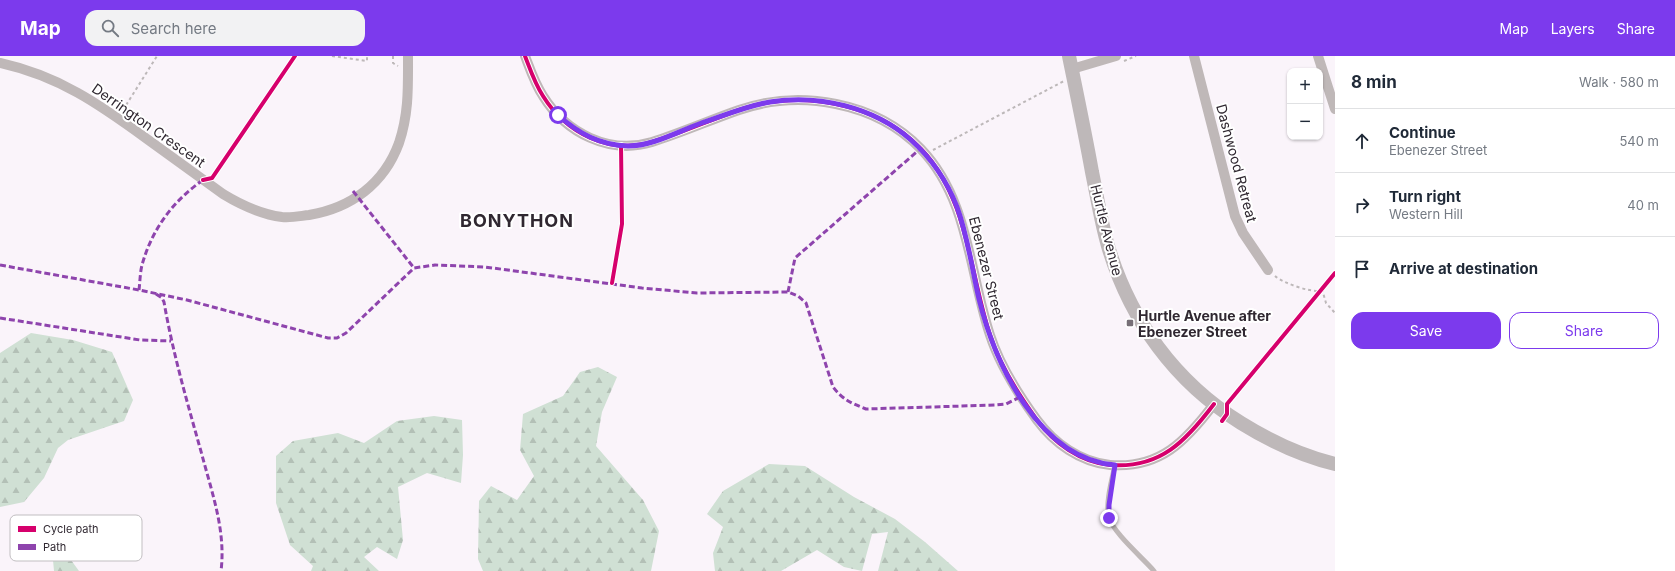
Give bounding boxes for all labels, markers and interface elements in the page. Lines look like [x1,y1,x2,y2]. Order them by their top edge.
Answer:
search box [85,10,365,46]
text: Map [20,17,61,40]
icon: search [99,17,121,39]
text: Search here [131,19,216,38]
text: Map [1500,20,1529,37]
text: Layers [1551,20,1595,37]
text: Share [1617,20,1655,37]
map controls [1287,68,1323,140]
button: + [1287,68,1323,104]
text: 8 min [1351,72,1397,92]
text: Walk · 580 m [1579,74,1659,90]
street label: Derrington Crescent [89,80,209,171]
street label: Dashwood Retreat [1213,102,1261,224]
button: − [1287,104,1323,140]
route start [549,106,567,124]
text: Continue [1389,123,1456,142]
icon: ahead [1351,130,1373,152]
text: 540 m [1619,133,1659,149]
text: Ebenezer Street [1389,142,1487,158]
street label: Hurtle Avenue [1087,183,1127,277]
text: Turn right [1389,187,1461,206]
icon: right [1351,194,1373,216]
text: 40 m [1627,197,1659,213]
text: Western Hill [1389,206,1463,222]
district label: BONYTHON [460,210,574,231]
street label: Ebenezer Street [966,215,1008,322]
icon: arrive [1351,258,1373,280]
text: Arrive at destination [1389,259,1538,278]
place label: Hurtle Avenue after Ebenezer Street [1138,307,1271,340]
button: Save [1351,312,1501,349]
button: Share [1509,312,1659,349]
marker: Hurtle Avenue after Ebenezer Street [1125,318,1135,328]
route end [1100,509,1118,527]
legend [10,515,142,561]
text: Cycle path [43,522,99,536]
text: Path [43,540,66,554]

